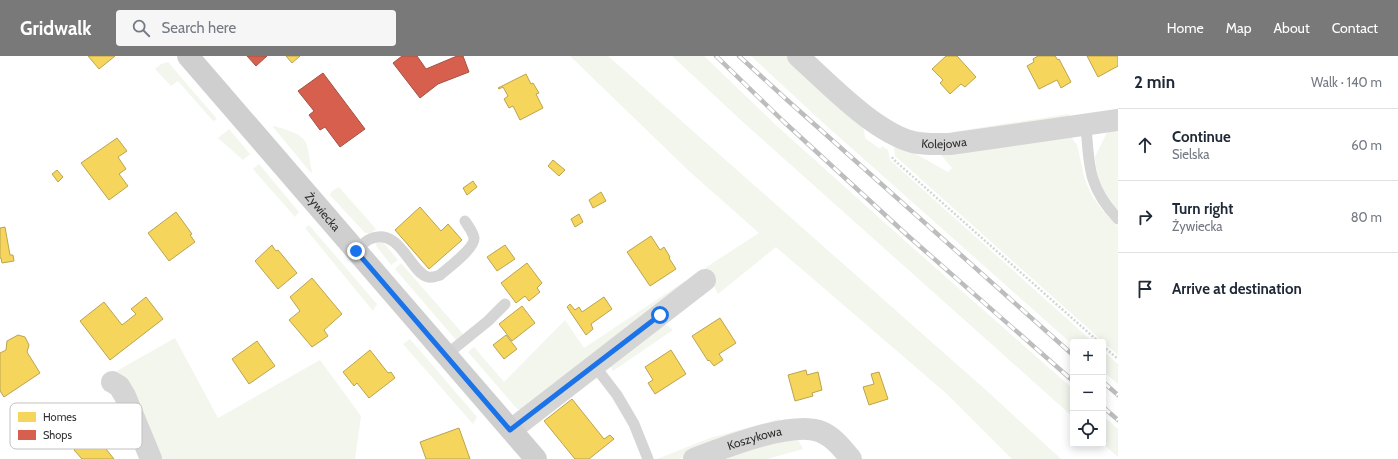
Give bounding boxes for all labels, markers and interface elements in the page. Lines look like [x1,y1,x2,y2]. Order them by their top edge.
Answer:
search box [116,10,396,46]
text: Gridwalk [20,17,92,40]
icon: search [130,17,152,39]
text: Search here [162,19,236,37]
text: Home [1167,19,1204,37]
text: Map [1226,19,1251,37]
text: About [1273,19,1310,37]
text: Contact [1332,19,1378,37]
text: 2 min [1134,72,1175,92]
text: Walk · 140 m [1311,74,1382,90]
text: Continue [1172,128,1231,146]
street label: Kolejowa [921,134,968,151]
icon: ahead [1134,134,1156,156]
text: 60 m [1351,137,1382,153]
text: Sielska [1172,146,1209,162]
street label: Żywiecka [302,189,344,234]
text: Turn right [1172,200,1233,218]
icon: right [1134,206,1156,228]
text: 80 m [1351,209,1382,225]
text: Żywiecka [1172,218,1222,234]
route end [347,242,365,260]
icon: arrive [1134,278,1156,300]
text: Arrive at destination [1172,280,1302,298]
route start [651,306,669,324]
map controls [1070,339,1106,447]
button: + [1070,339,1106,375]
button: − [1070,375,1106,411]
legend [10,403,142,449]
text: Homes [43,410,77,424]
button: locate [1070,411,1106,447]
street label: Koszykowa [725,423,783,453]
text: Shops [43,428,72,442]

